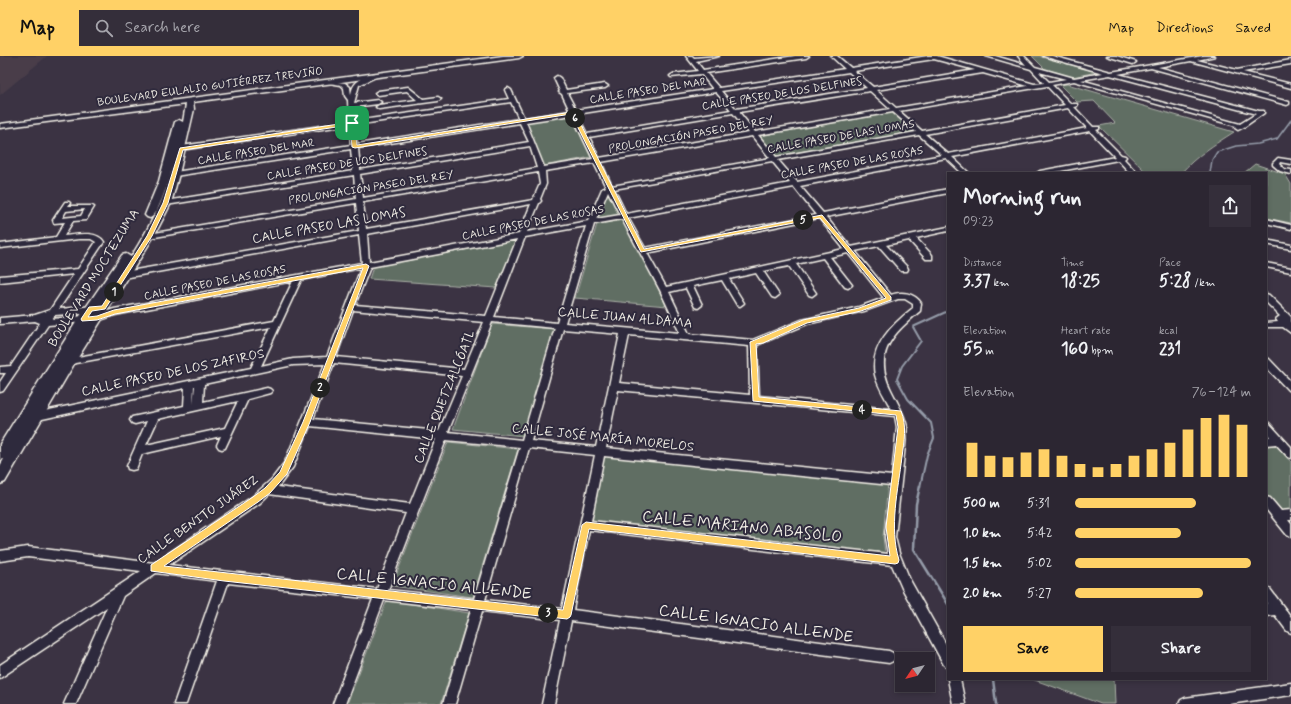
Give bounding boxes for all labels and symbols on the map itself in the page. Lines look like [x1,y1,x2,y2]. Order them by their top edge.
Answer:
street label: BOULEVARD EULALIO GUTIÉRREZ TREVIÑO [96,63,324,110]
street label: CALLE PASEO DE LOS DELFINES [701,74,863,114]
street label: CALLE PASEO DEL MAR [589,75,707,107]
pin [335,106,369,140]
pin: 6 [565,108,585,128]
street label: PROLONGACIÓN PASEO DEL REY [608,114,774,156]
street label: CALLE PASEO DE LAS LOMAS [766,117,916,157]
street label: CALLE PASEO DEL MAR [197,136,315,168]
street label: CALLE PASEO DE LOS DELFINES [266,144,428,184]
street label: CALLE PASEO DE LAS ROSAS [780,144,924,182]
street label: PROLONGACIÓN PASEO DEL REY [287,168,455,208]
street label: CALLE PASEO DE LAS ROSAS [461,202,605,244]
street label: CALLE PASEO LAS LOMAS [251,204,407,248]
street label: BOULEVARD MOCTEZUMA [45,206,143,350]
pin: 5 [793,210,813,230]
street label: CALLE PASEO DE LAS ROSAS [143,262,287,304]
pin: 1 [104,282,124,302]
street label: CALLE JUAN ALDAMA [557,304,693,332]
street label: CALLE QUETZALCÓATL [410,328,480,466]
street label: CALLE PASEO DE LOS ZAFIROS [80,345,266,401]
pin: 2 [310,378,330,398]
pin: 4 [852,400,872,420]
street label: CALLE JOSÉ MARÍA MORELOS [511,419,695,456]
street label: CALLE BENITO JUÁREZ [134,471,262,568]
street label: CALLE MARIANO ABASOLO [641,506,843,548]
street label: CALLE IGNACIO ALLENDE [335,563,533,605]
street label: CALLE IGNACIO ALLENDE [657,600,855,648]
pin: 3 [538,603,558,623]
north arrow [895,652,935,692]

